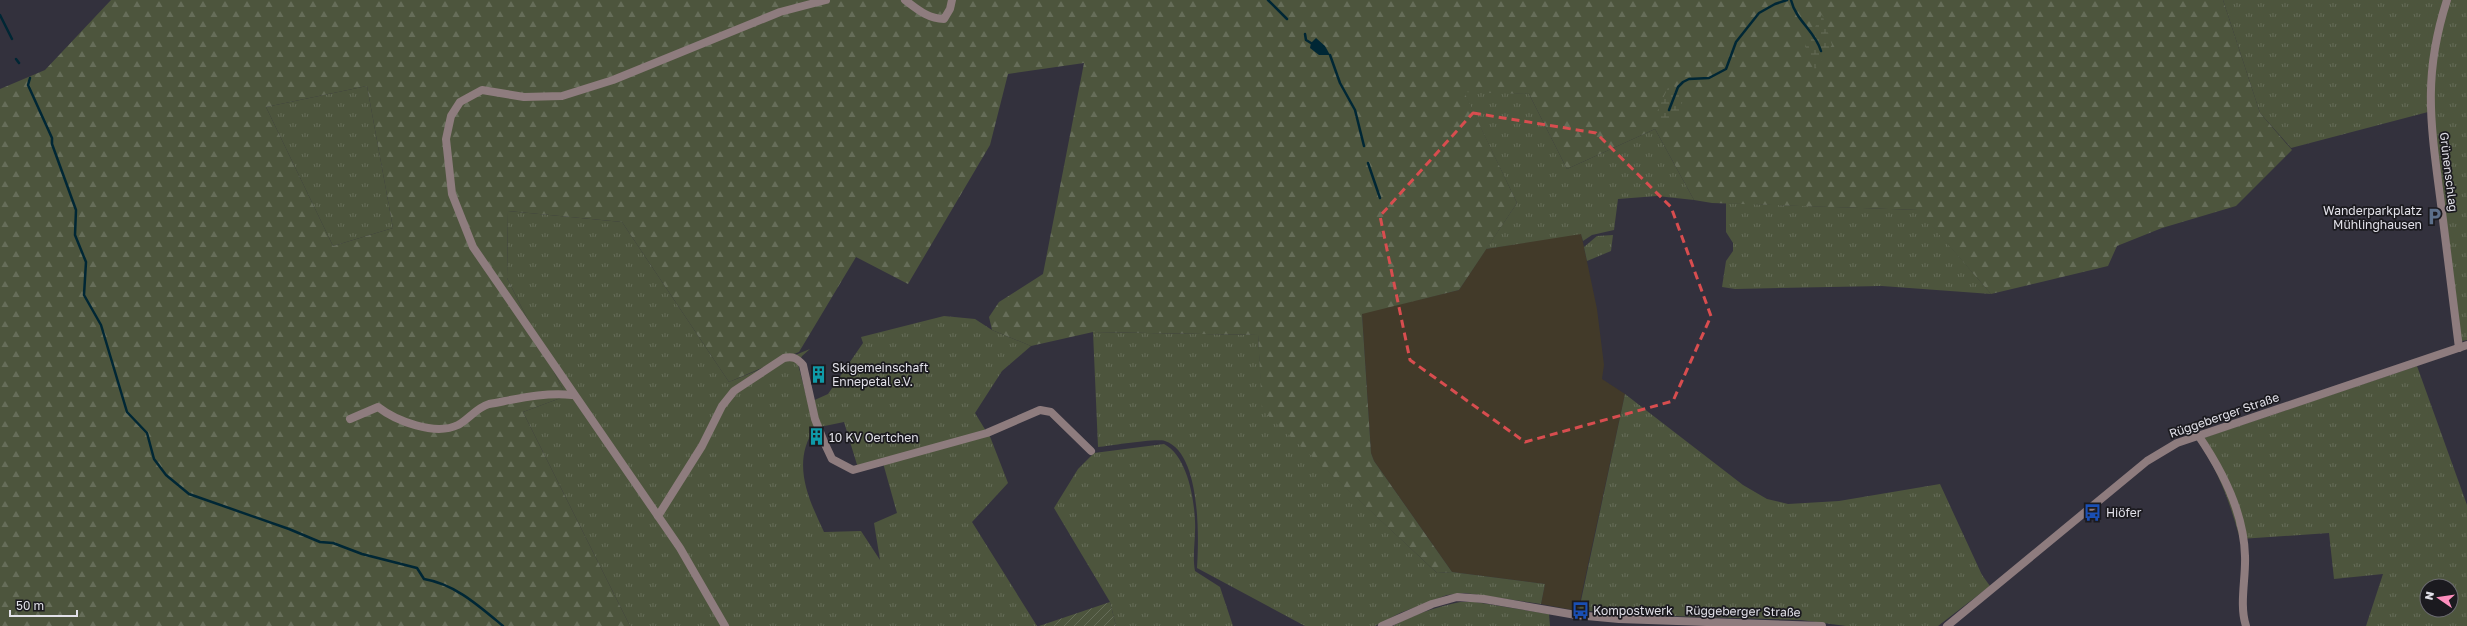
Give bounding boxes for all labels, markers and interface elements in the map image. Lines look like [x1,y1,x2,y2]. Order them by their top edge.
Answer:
street label: Grünenschlag [2437,131,2461,213]
place label: Wanderparkplatz Mühlinghausen [2323,203,2422,232]
parking icon: Wanderparkplatz Mühlinghausen [2425,207,2445,227]
place label: Skigemeinschaft Ennepetal e.V. [832,360,929,389]
building icon: Skigemeinschaft Ennepetal e.V. [809,364,829,384]
street label: Rüggeberger Straße [2167,389,2281,441]
building icon: 10 KV Oertchen [806,427,826,447]
place label: 10 KV Oertchen [829,430,919,445]
bus stop icon: Hiöfer [2083,502,2103,522]
place label: Hiöfer [2106,505,2142,520]
north arrow [2419,578,2459,618]
text: N [2421,590,2436,601]
scale bar [10,592,77,618]
text: 50 m [16,598,44,613]
bus stop icon: Kompostwerk [1570,600,1590,620]
street label: Rüggeberger Straße [1685,602,1801,620]
place label: Kompostwerk [1593,603,1673,618]

